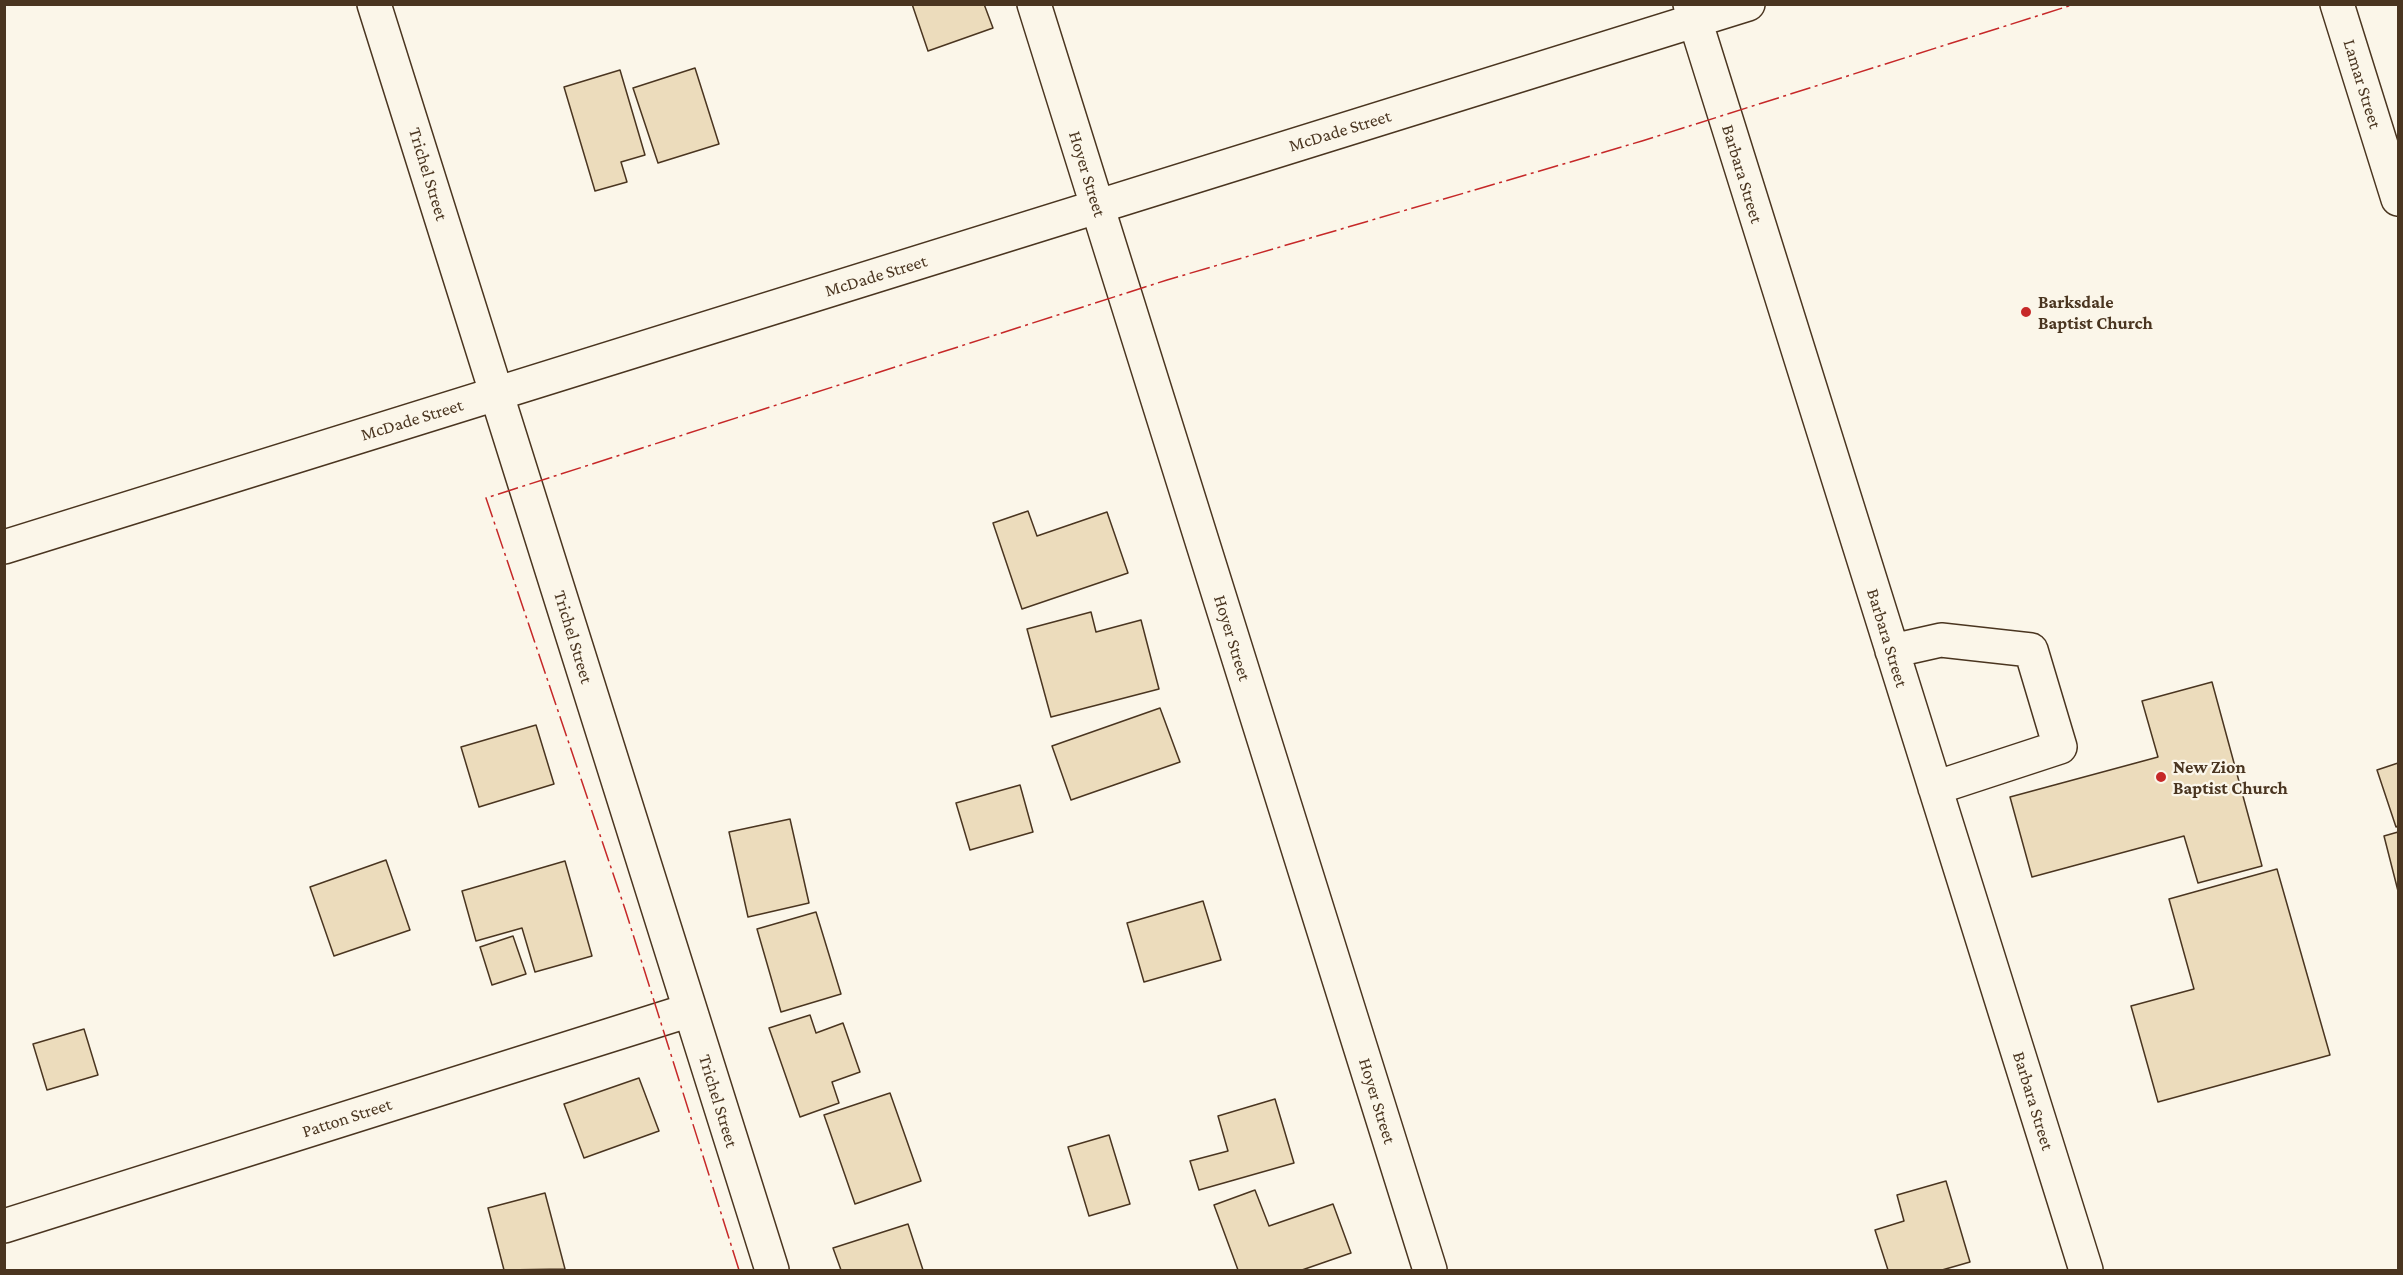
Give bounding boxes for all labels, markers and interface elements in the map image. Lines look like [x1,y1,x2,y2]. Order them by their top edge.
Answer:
street label: Lamar Street [2338,37,2386,131]
street label: McDade Street [1286,105,1394,157]
street label: Barbara Street [1717,122,1767,226]
street label: Trichel Street [404,125,452,223]
street label: Hoyer Street [1064,128,1110,220]
street label: McDade Street [822,250,930,302]
place label: Barksdale Baptist Church [2038,291,2153,334]
marker: Barksdale Baptist Church [2019,305,2033,319]
street label: McDade Street [358,394,466,446]
street label: Barbara Street [1862,586,1912,690]
street label: Trichel Street [549,588,597,686]
street label: Hoyer Street [1209,592,1255,684]
place label: New Zion Baptist Church [2173,756,2288,798]
marker: New Zion Baptist Church [2154,770,2168,784]
street label: Barbara Street [2008,1049,2058,1153]
street label: Trichel Street [694,1052,742,1150]
street label: Hoyer Street [1354,1055,1400,1147]
street label: Patton Street [299,1093,395,1143]

